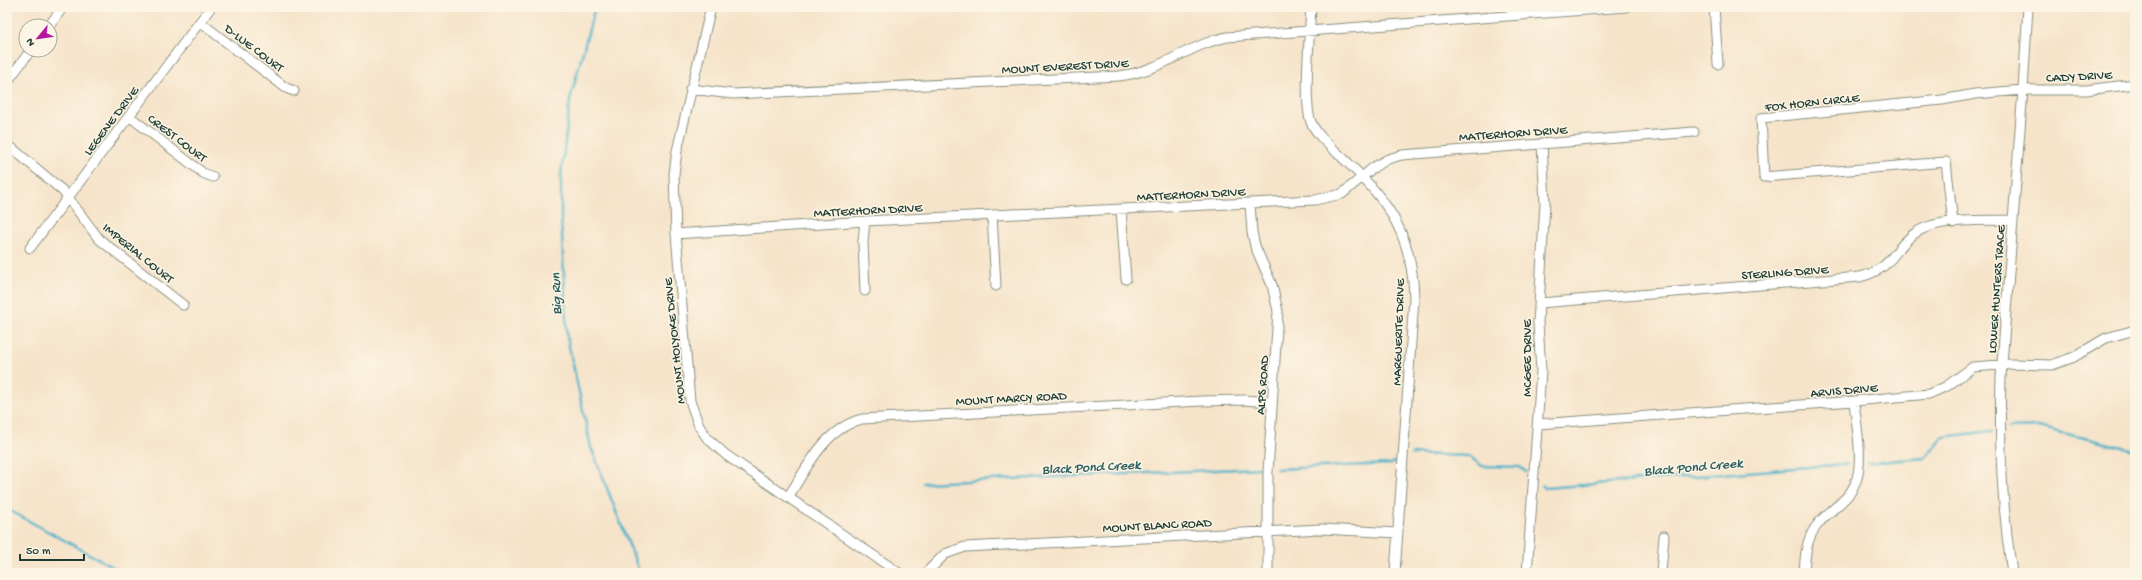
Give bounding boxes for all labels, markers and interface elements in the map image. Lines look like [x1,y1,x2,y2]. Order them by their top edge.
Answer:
north arrow [18,18,58,58]
street label: D-LUE COURT [220,21,287,77]
text: N [24,36,38,48]
street label: MOUNT EVEREST DRIVE [1001,57,1130,78]
street label: CADY DRIVE [2046,68,2113,87]
street label: LEGENE DRIVE [81,83,143,159]
street label: FOX HORN CIRCLE [1763,91,1861,116]
street label: CREST COURT [144,112,210,167]
street label: MATTERHORN DRIVE [1458,123,1569,146]
street label: MATTERHORN DRIVE [1136,185,1247,206]
street label: MATTERHORN DRIVE [813,201,924,222]
street label: IMPERIAL COURT [99,221,177,288]
street label: LOWER HUNTERS TRACE [1986,224,2010,354]
street label: STERLING DRIVE [1741,263,1830,284]
water label: Big Run [548,272,567,315]
street label: MOUNT HOLYOKE DRIVE [661,276,690,405]
street label: MARGUERITE DRIVE [1390,277,1409,386]
street label: MCGEE DRIVE [1521,318,1536,397]
street label: ALPS ROAD [1254,354,1273,415]
street label: ARVIS DRIVE [1810,381,1879,402]
street label: MOUNT MARCY ROAD [955,389,1068,410]
water label: Black Pond Creek [1643,456,1745,481]
water label: Black Pond Creek [1041,457,1143,480]
street label: MOUNT BLANC ROAD [1102,516,1213,537]
scale bar [20,536,84,562]
text: 50 m [26,545,51,559]

